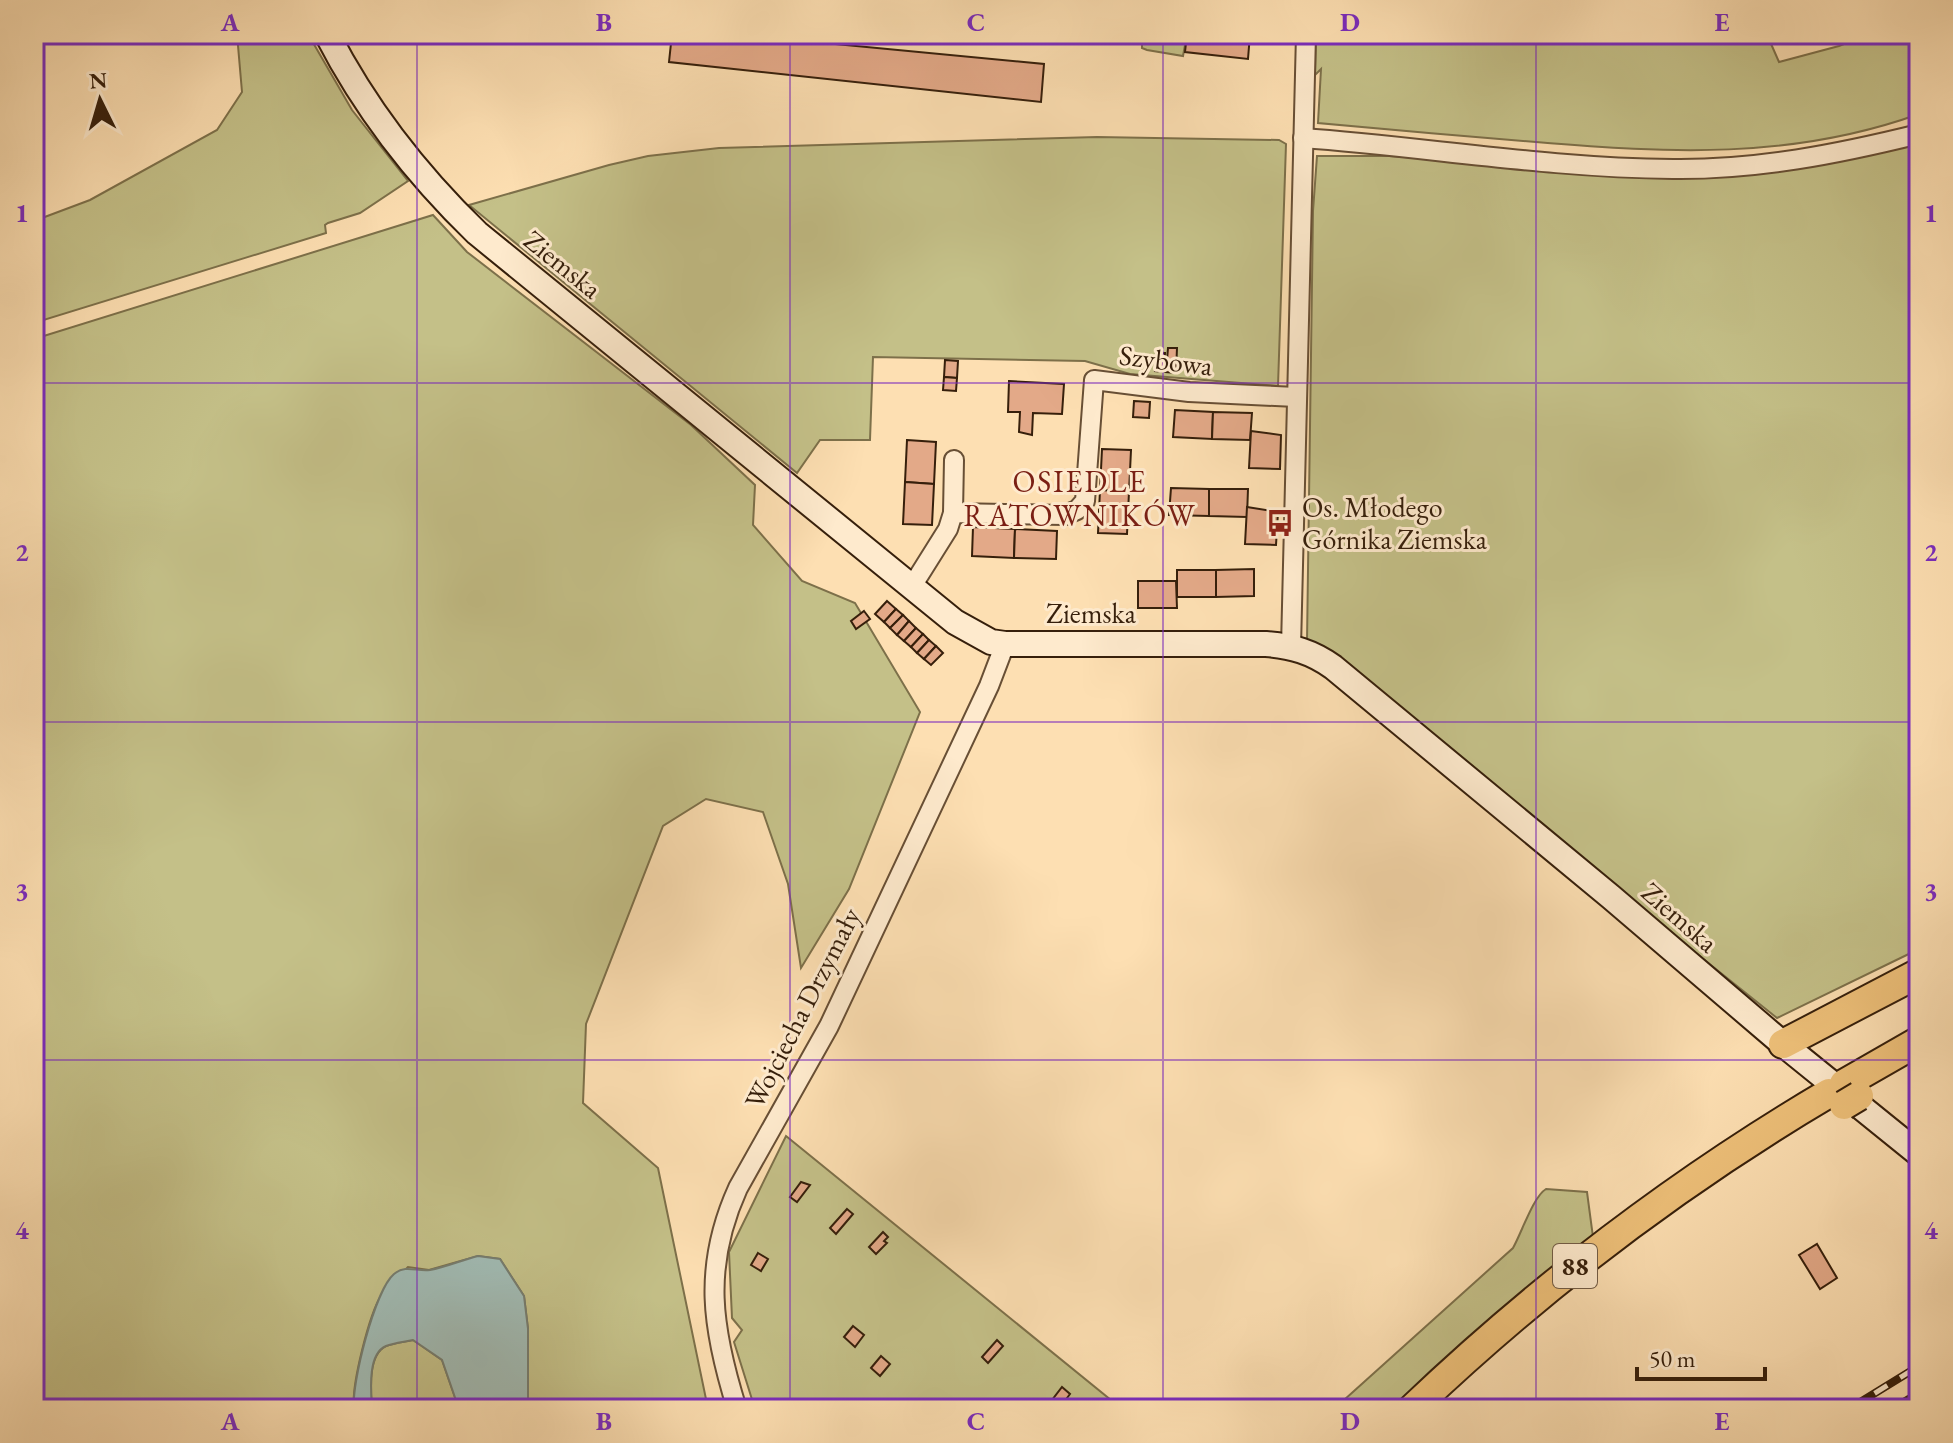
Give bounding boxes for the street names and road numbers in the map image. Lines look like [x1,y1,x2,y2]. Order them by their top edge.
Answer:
street label: Ziemska [517,222,610,307]
street label: Szybowa [1117,336,1215,384]
street label: Ziemska [1046,595,1137,631]
street label: Ziemska [1634,874,1726,961]
street label: Wojciecha Drzymały [736,901,869,1115]
road number: 88 [1553,1244,1597,1288]

